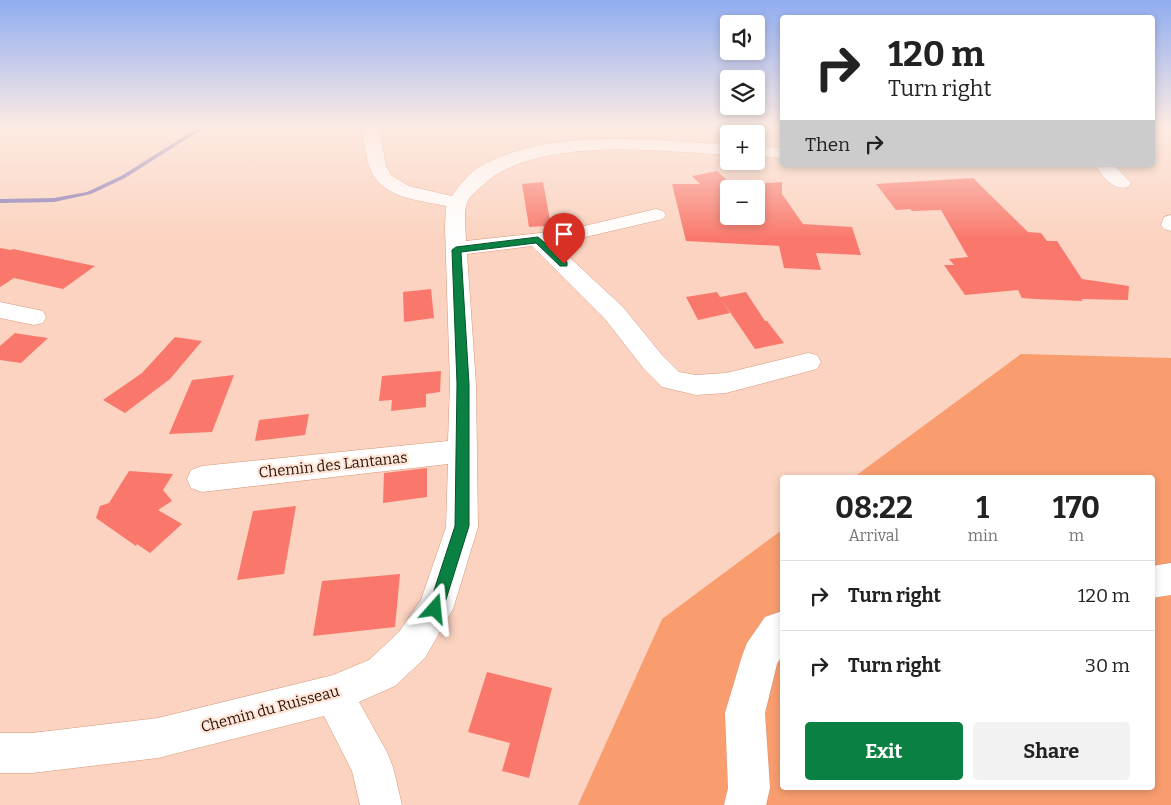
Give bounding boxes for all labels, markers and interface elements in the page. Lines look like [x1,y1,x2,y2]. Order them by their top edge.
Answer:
map controls [720,15,765,225]
button: sound [720,15,765,60]
text: 120 m [888,33,985,75]
icon: right [805,35,870,100]
button: layers [720,70,765,115]
text: Turn right [888,75,991,102]
button: + [720,125,765,170]
icon: right [860,130,888,158]
text: Then [805,133,850,156]
button: − [720,180,765,225]
pin [543,213,585,264]
icon: arrive [550,220,578,248]
street label: Chemin des Lantanas [258,448,408,482]
text: 08:22 [835,490,913,526]
text: 1 [976,490,989,526]
text: 170 [1053,490,1100,526]
text: Arrival [848,526,899,545]
text: min [968,526,998,545]
text: m [1069,526,1084,545]
position arrow [408,582,460,634]
icon: right [805,582,833,610]
text: Turn right [848,584,941,607]
text: 120 m [1078,584,1130,607]
icon: right [805,652,833,680]
text: Turn right [848,654,941,677]
text: 30 m [1085,654,1130,677]
street label: Chemin du Ruisseau [199,682,341,736]
button: Exit [805,722,963,780]
button: Share [973,722,1130,780]

